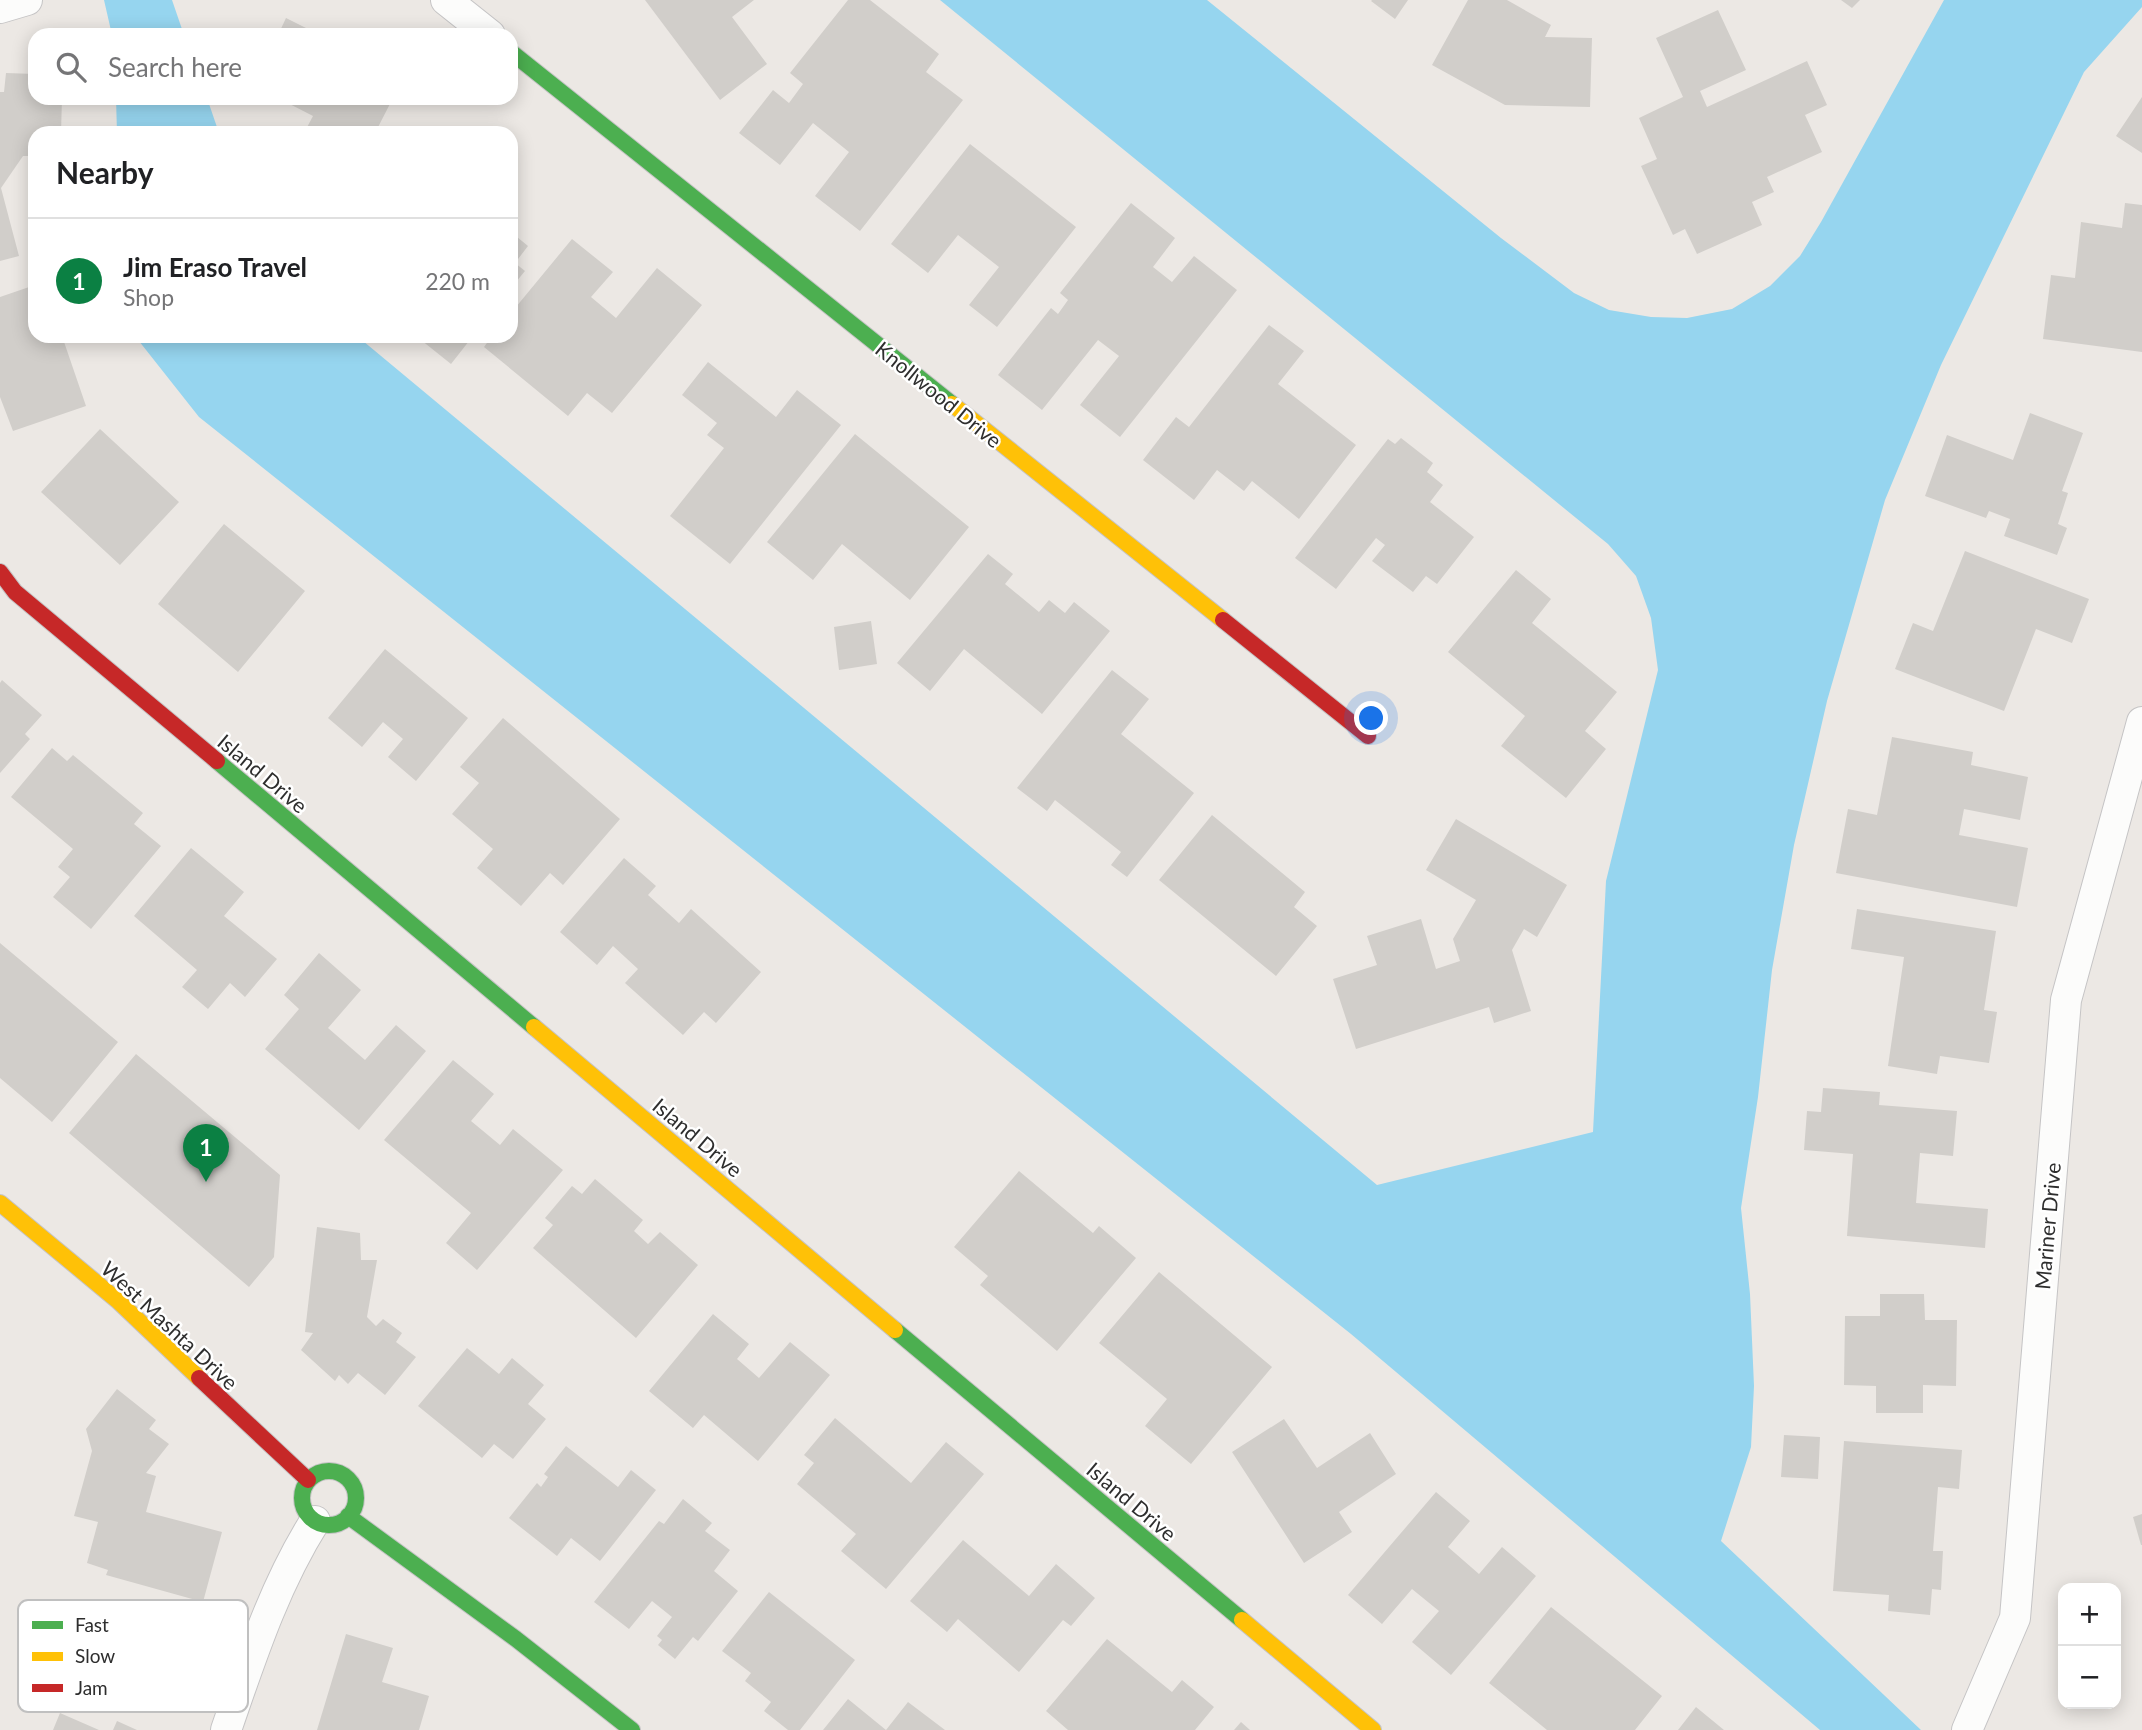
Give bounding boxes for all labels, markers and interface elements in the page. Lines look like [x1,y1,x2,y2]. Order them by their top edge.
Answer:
search box [28,28,518,105]
icon: search [52,48,90,86]
text: Search here [108,51,242,83]
text: Nearby [56,154,154,190]
text: Jim Eraso Travel [123,251,307,283]
text: 1 [72,267,86,295]
text: 220 m [425,267,490,295]
text: Shop [123,283,174,311]
street label: Knollwood Drive [871,336,1007,452]
your location [1354,701,1388,735]
street label: Island Drive [213,728,313,818]
street label: Island Drive [648,1092,748,1182]
pin: 1 [183,1124,229,1182]
street label: Mariner Drive [2029,1161,2065,1291]
street label: West Mashta Drive [97,1255,243,1395]
street label: Island Drive [1082,1456,1182,1546]
map controls [2058,1583,2121,1709]
button: + [2058,1583,2121,1646]
legend [18,1600,248,1712]
text: Fast [75,1613,109,1636]
text: Slow [75,1644,115,1667]
button: − [2058,1646,2121,1709]
text: Jam [75,1676,108,1699]

